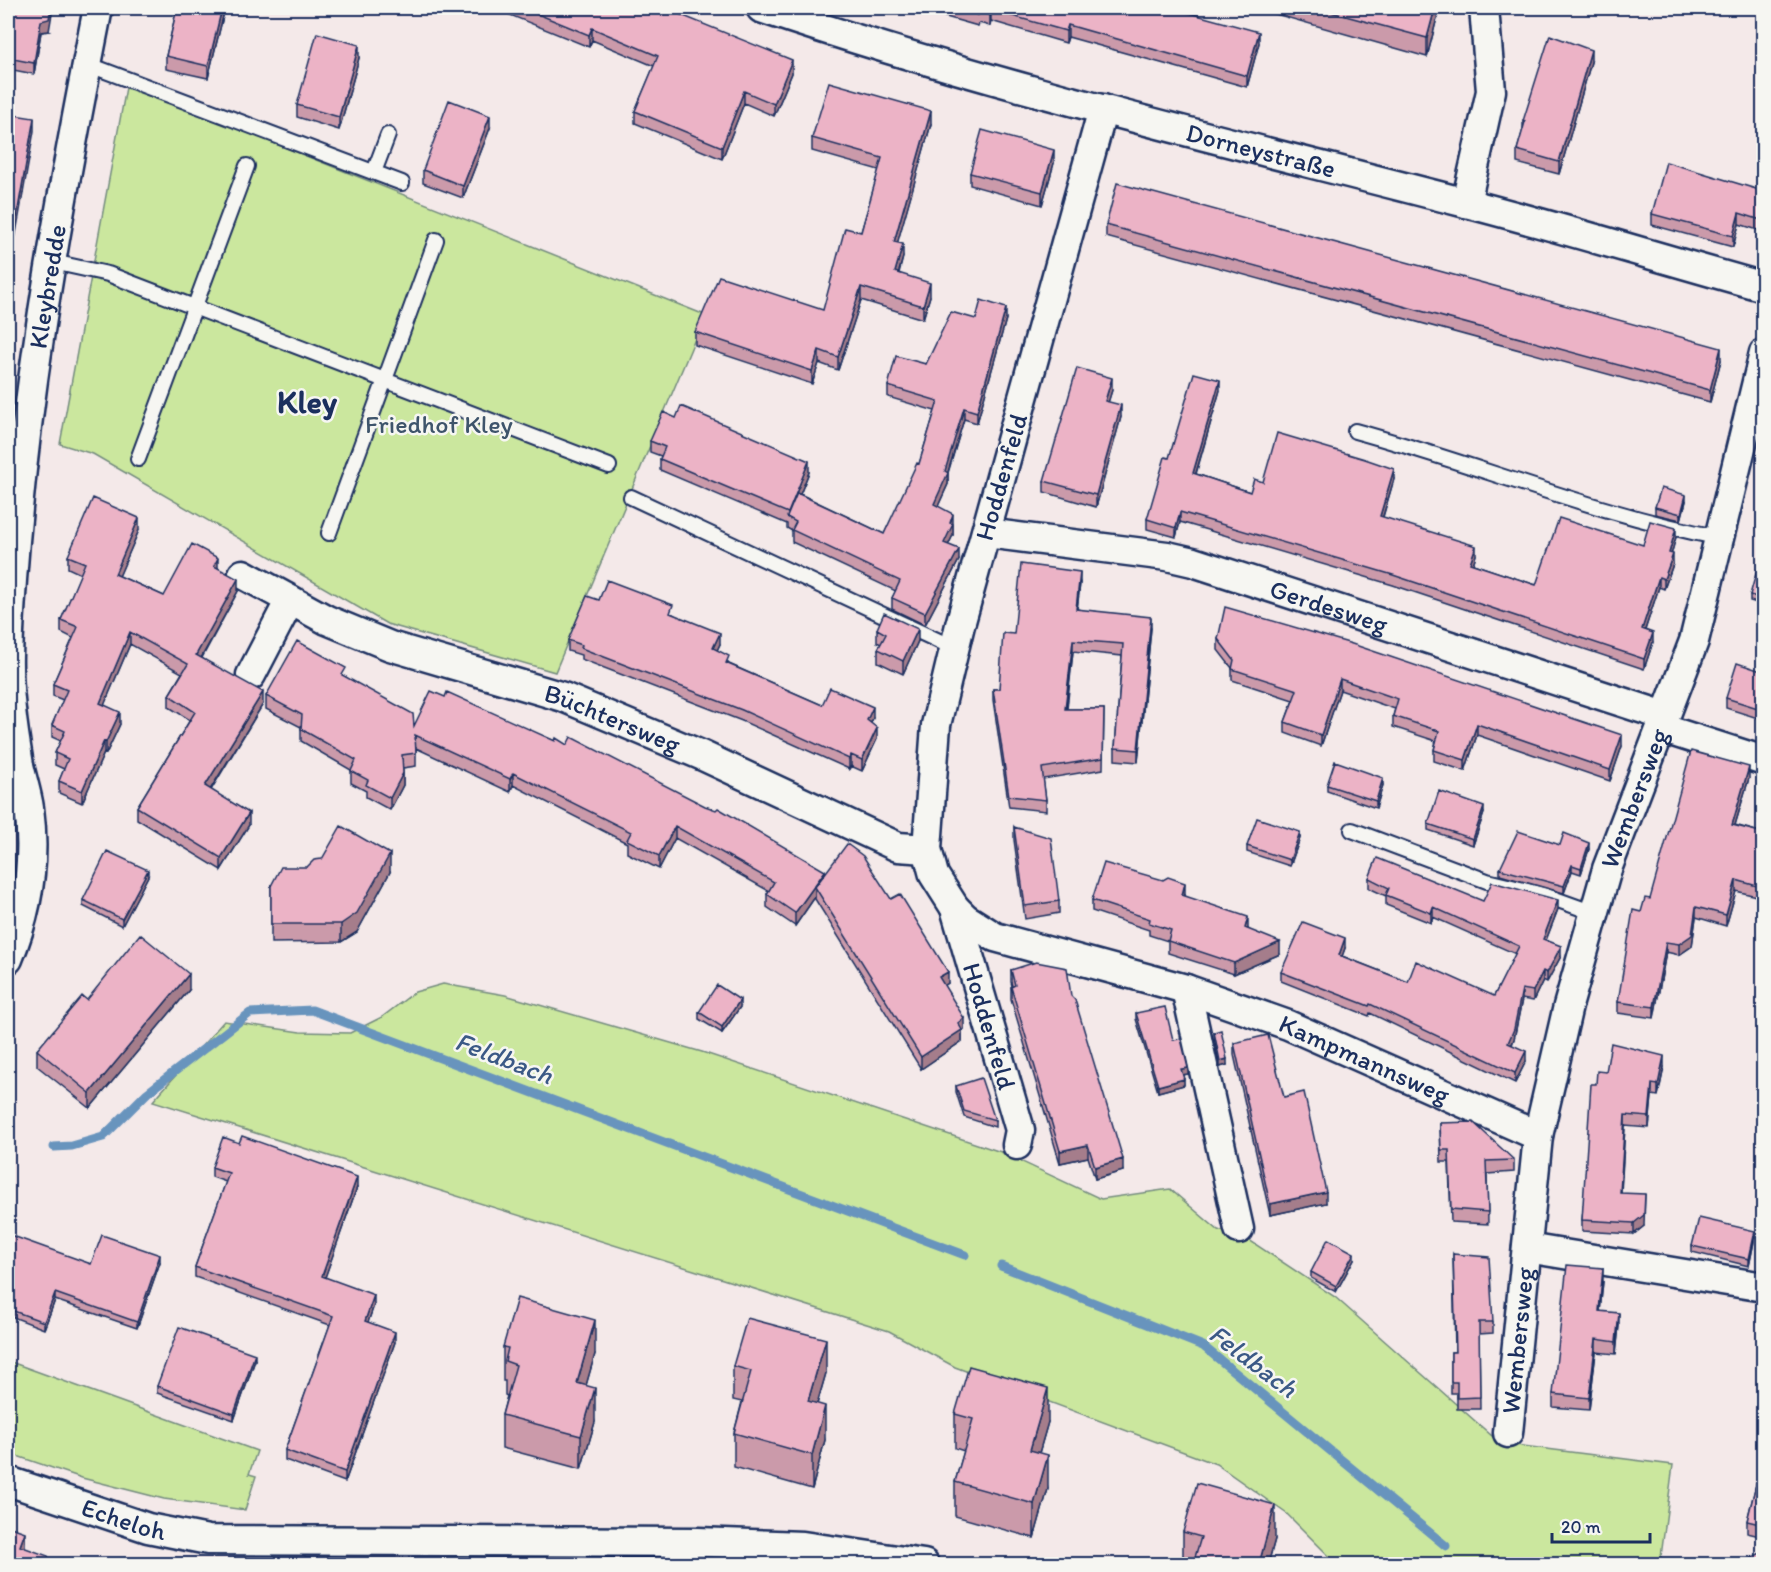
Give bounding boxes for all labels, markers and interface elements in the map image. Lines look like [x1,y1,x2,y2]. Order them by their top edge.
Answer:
street label: Dorneystraße [1183,116,1339,185]
street label: Kleybredde [22,222,73,351]
district label: Kley [277,383,338,421]
park label: Friedhof Kley [365,408,513,440]
street label: Hoddenfeld [968,410,1034,544]
street label: Gerdesweg [1266,572,1393,641]
street label: Büchtersweg [541,676,686,761]
street label: Wembersweg [1593,723,1675,873]
street label: Hoddenfeld [956,959,1023,1093]
street label: Kampmannsweg [1274,1007,1455,1111]
water label: Feldbach [451,1024,558,1091]
street label: Wembersweg [1494,1265,1541,1415]
water label: Feldbach [1203,1317,1304,1405]
street label: Echeloh [77,1491,169,1547]
scale bar [1552,1506,1650,1544]
text: 20 m [1561,1516,1601,1538]

